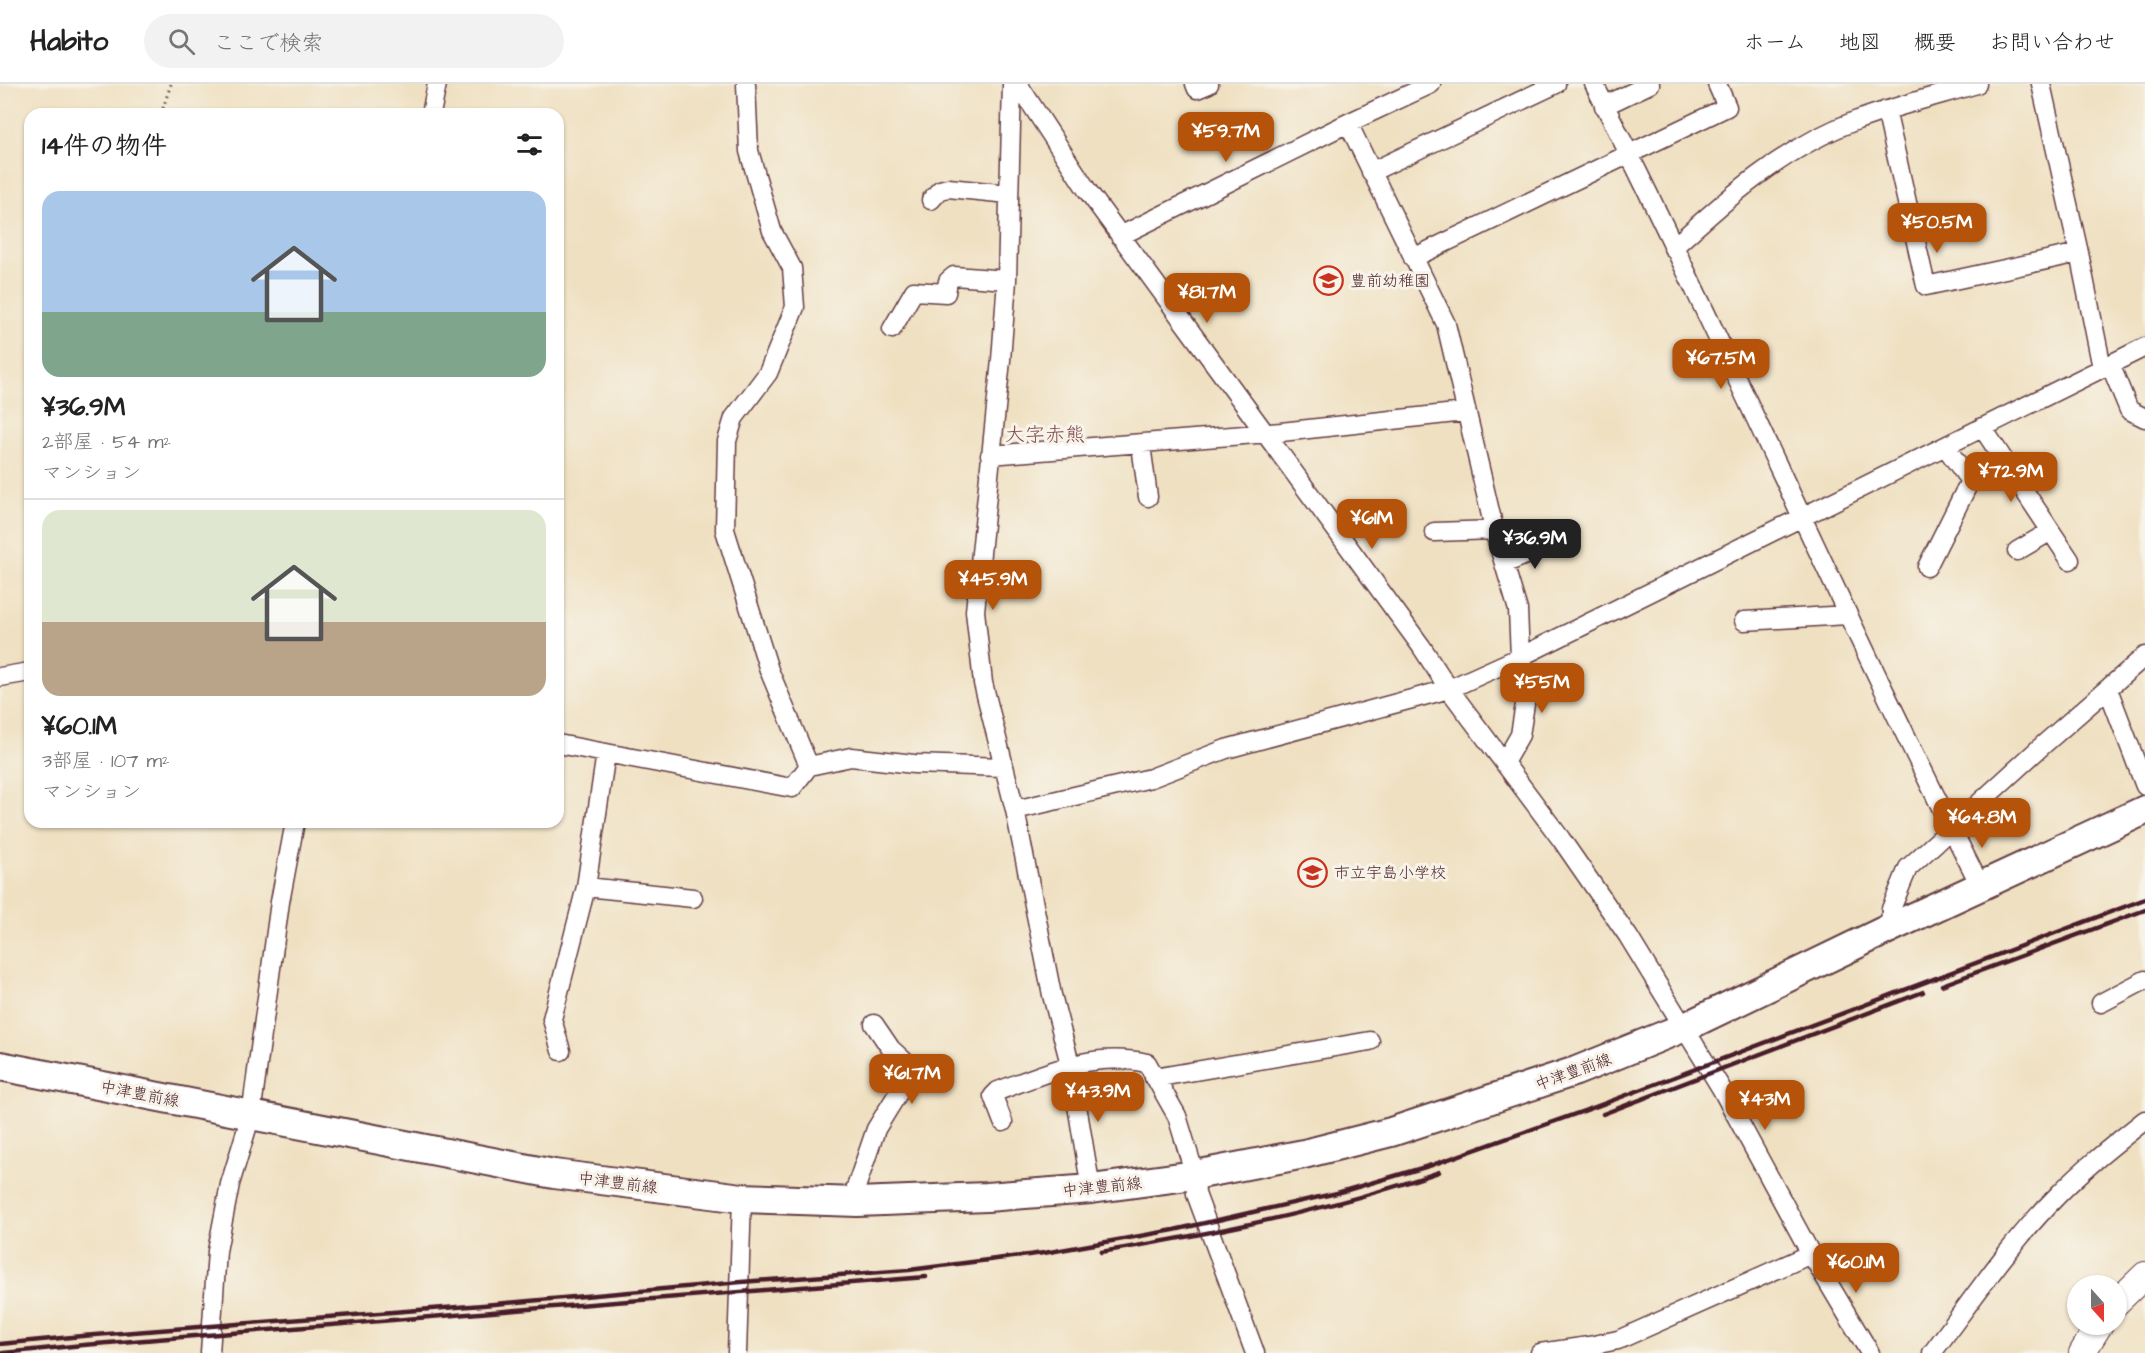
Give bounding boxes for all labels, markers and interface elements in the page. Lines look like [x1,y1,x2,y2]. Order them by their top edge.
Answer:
search box [144,14,564,68]
text: Habito [30,22,108,61]
icon: search [165,25,198,58]
text: ここで検索 [213,28,323,59]
text: ホーム [1744,28,1806,57]
text: 地図 [1839,28,1881,57]
text: 概要 [1914,28,1956,57]
text: お問い合わせ [1989,28,2115,57]
pin: ¥59.7M [1177,112,1275,163]
text: ¥59.7M [1192,117,1260,145]
text: 14件の物件 [42,128,167,164]
icon: filters [513,128,546,161]
pin: ¥50.5M [1888,203,1986,254]
text: ¥50.5M [1902,208,1972,236]
icon: home [240,230,348,338]
school or university icon: 豊前幼稚園 [1313,264,1345,296]
place label: 豊前幼稚園 [1350,270,1430,292]
pin: ¥81.7M [1158,273,1256,324]
text: ¥81.7M [1178,278,1236,306]
pin: ¥67.5M [1672,339,1770,390]
text: ¥67.5M [1686,344,1756,372]
text: ¥36.9M [42,389,125,425]
district label: 大字赤熊 [1005,421,1085,449]
text: 2部屋 · 54 m² [42,428,171,456]
pin: ¥72.9M [1962,452,2060,503]
text: ¥72.9M [1978,457,2044,485]
text: マンション [42,459,141,487]
pin: ¥61M [1336,499,1408,550]
text: ¥61M [1351,504,1393,532]
pin: ¥36.9M [1486,519,1584,570]
text: ¥36.9M [1503,524,1567,552]
icon: home [240,549,348,657]
pin: ¥45.9M [944,560,1042,611]
text: ¥45.9M [958,565,1028,593]
pin: ¥55M [1506,663,1578,714]
text: ¥55M [1514,668,1570,696]
text: ¥60.1M [42,708,117,744]
text: 3部屋 · 107 m² [42,747,170,775]
text: マンション [42,778,141,806]
pin: ¥64.8M [1933,798,2031,849]
text: ¥64.8M [1947,803,2017,831]
school or university icon: 市立宇島小学校 [1297,856,1329,888]
place label: 市立宇島小学校 [1334,862,1446,884]
street label: 中津豊前線 [1532,1048,1615,1096]
pin: ¥61.7M [863,1054,961,1105]
text: ¥61.7M [883,1059,941,1087]
pin: ¥43.9M [1049,1072,1147,1123]
street label: 中津豊前線 [98,1076,181,1112]
text: ¥43.9M [1065,1077,1131,1105]
pin: ¥43M [1729,1080,1801,1131]
text: ¥43M [1739,1085,1791,1113]
street label: 中津豊前線 [577,1167,659,1199]
street label: 中津豊前線 [1061,1172,1143,1202]
pin: ¥60.1M [1807,1243,1905,1294]
text: ¥60.1M [1827,1248,1885,1276]
north arrow [2067,1275,2127,1335]
map controls [2067,1275,2127,1335]

